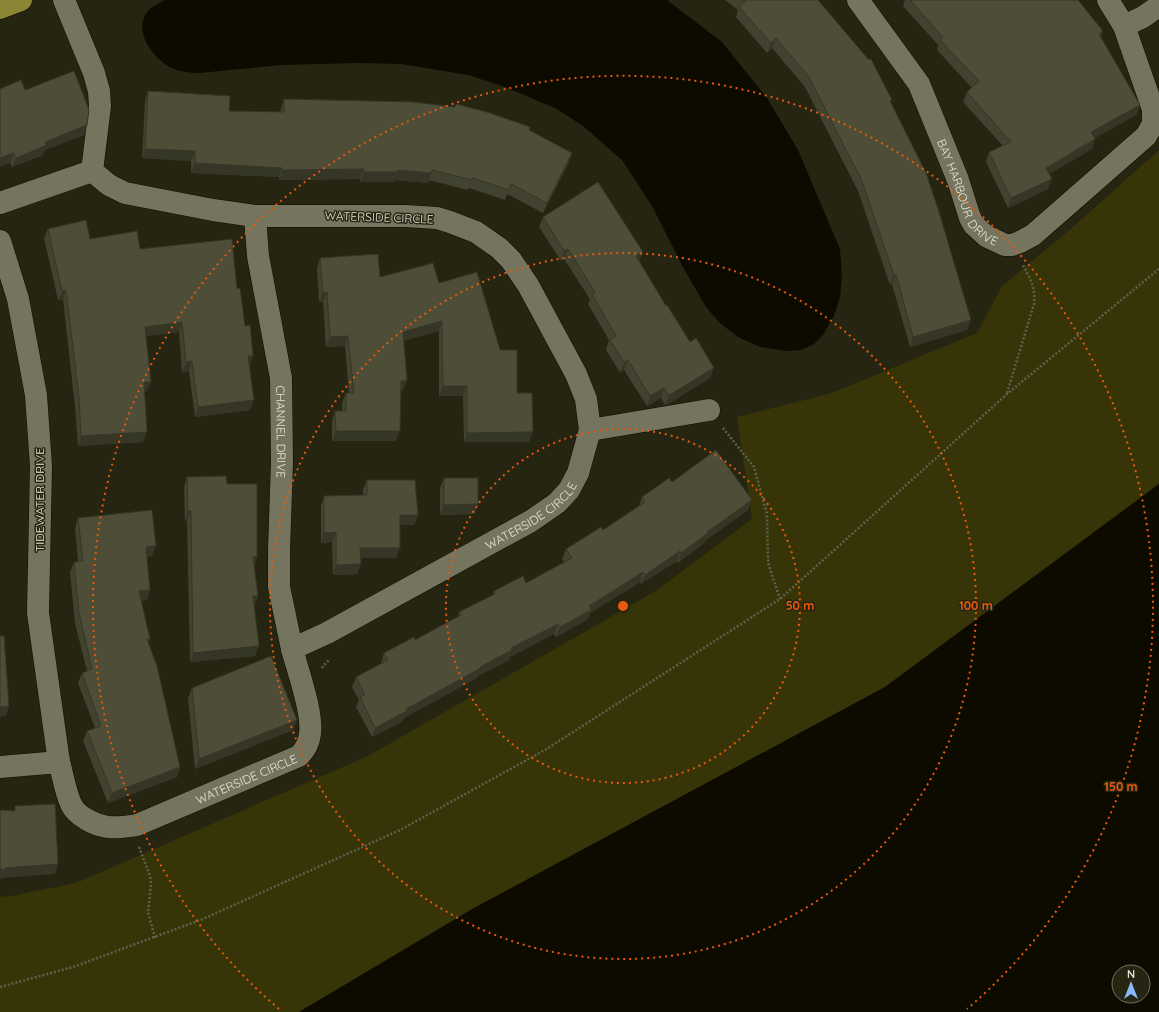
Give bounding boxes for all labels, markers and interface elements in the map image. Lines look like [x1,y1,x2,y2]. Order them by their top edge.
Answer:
street label: BAY HARBOUR DRIVE [935,137,1001,248]
street label: WATERSIDE CIRCLE [324,208,434,226]
street label: CHANNEL DRIVE [274,385,290,479]
street label: TIDEWATER DRIVE [32,448,47,552]
street label: WATERSIDE CIRCLE [482,479,580,552]
text: 50 m [786,598,814,613]
text: 100 m [959,598,993,613]
centre of rings [616,599,630,613]
street label: WATERSIDE CIRCLE [193,750,299,807]
text: 150 m [1104,779,1138,794]
north arrow [1111,964,1151,1004]
text: N [1127,967,1135,981]

